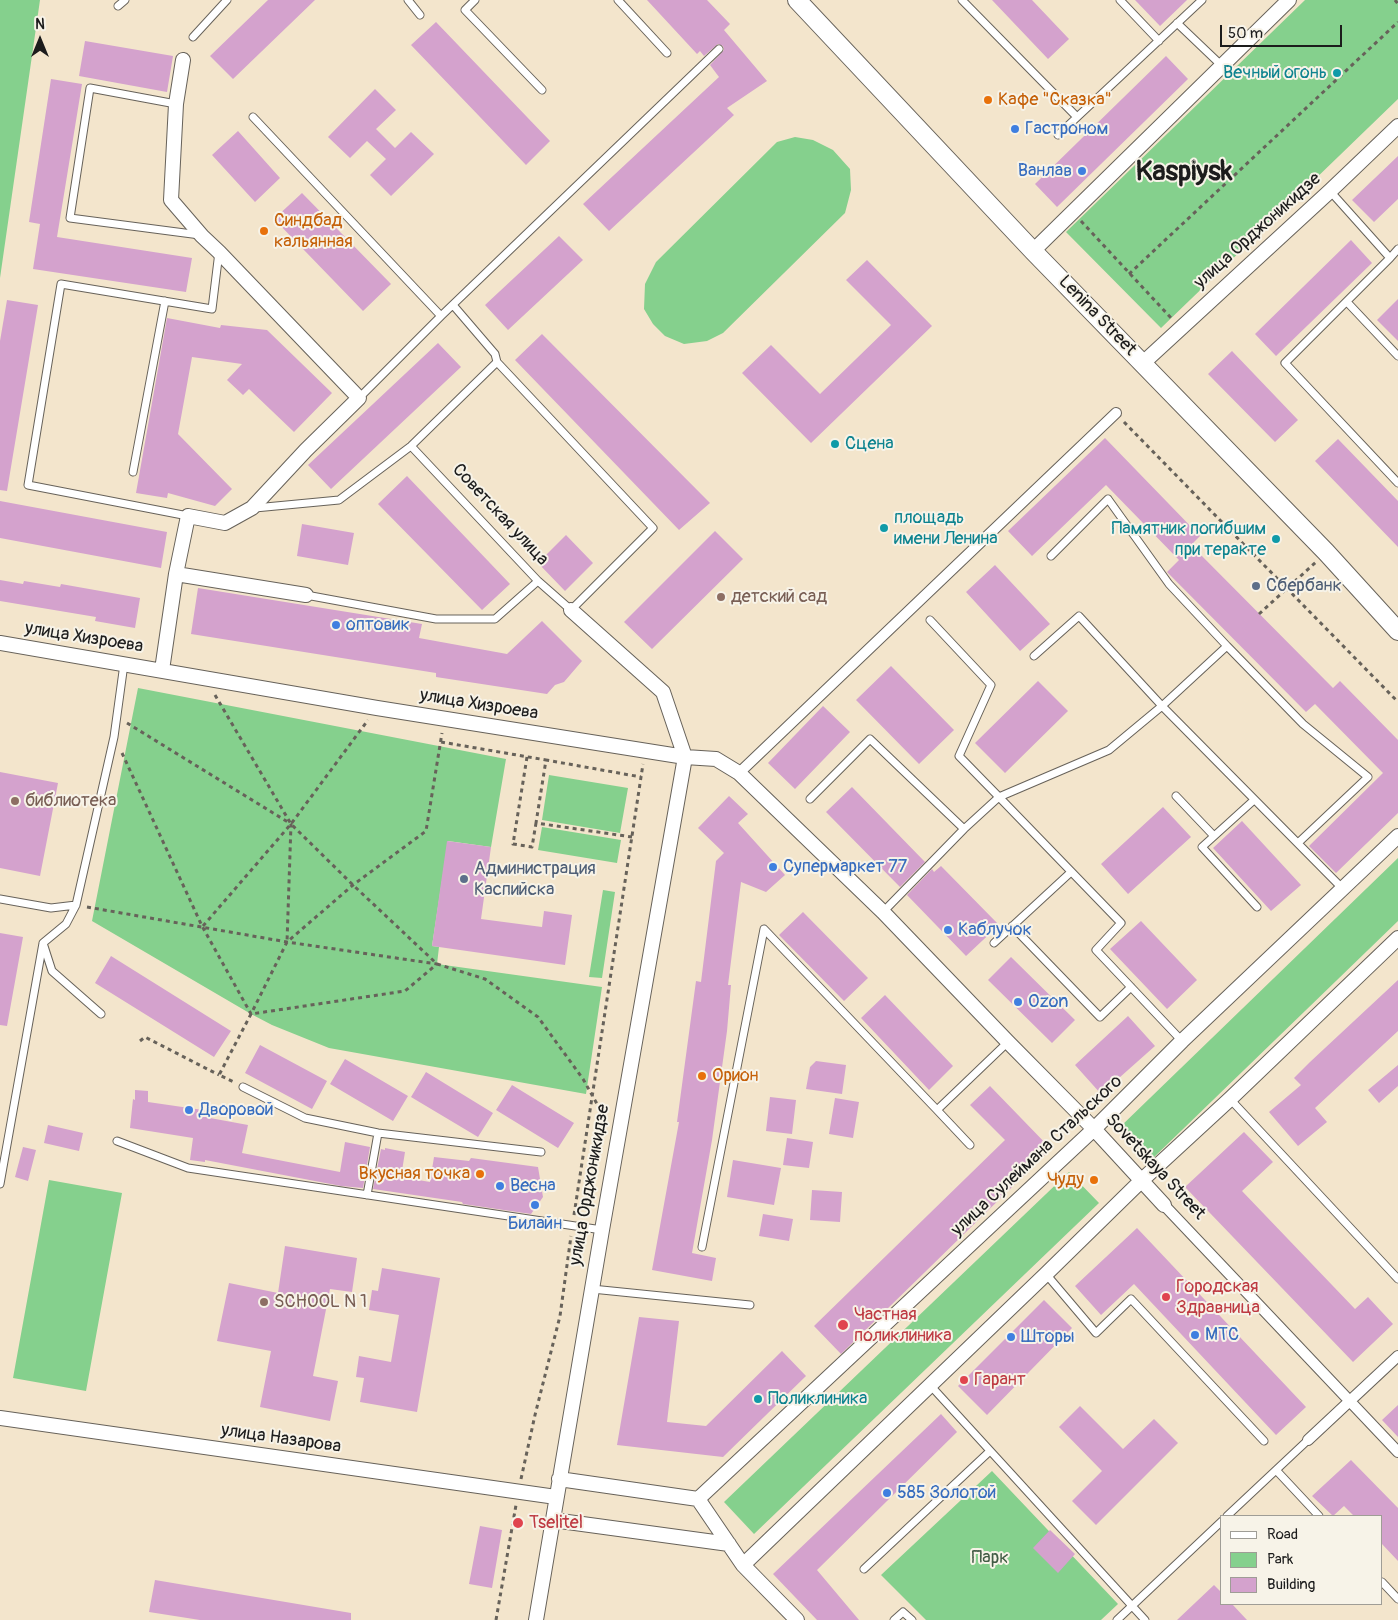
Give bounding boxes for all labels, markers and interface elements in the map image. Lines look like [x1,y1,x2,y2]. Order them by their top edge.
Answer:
north arrow [15,15,65,65]
scale bar [1223,15,1346,47]
text: N [35,16,45,33]
text: 50 m [1228,24,1263,43]
place label: Вечный огонь [1223,62,1327,84]
marker: Вечный огонь [1331,67,1343,79]
place label: Кафе "Сказка" [998,89,1112,111]
marker: Кафе "Сказка" [982,94,994,106]
place label: Гастроном [1025,118,1108,140]
marker: Гастроном [1009,123,1021,135]
district label: Kaspiysk [1136,156,1232,190]
place label: Ванлав [1018,160,1072,182]
marker: Ванлав [1076,165,1088,177]
street label: улица Орджоникидзе [1190,168,1326,294]
place label: Синдбад кальянная [274,210,353,252]
marker: Синдбад кальянная [258,225,270,237]
street label: Lenina Street [1053,271,1141,361]
place label: Сцена [845,433,894,455]
marker: Сцена [829,438,841,450]
street label: Советская улица [447,460,553,570]
place label: площадь имени Ленина [894,507,998,550]
place label: Памятник погибшим при теракте [1111,518,1266,560]
marker: площадь имени Ленина [878,522,890,534]
marker: Памятник погибшим при теракте [1270,533,1282,545]
place label: Сбербанк [1266,575,1342,597]
marker: Сбербанк [1250,580,1262,592]
place label: детский сад [731,586,827,608]
marker: детский сад [715,591,727,603]
place label: оптовик [346,614,410,636]
street label: улица Хизроева [23,618,145,658]
marker: оптовик [330,619,342,631]
street label: улица Хизроева [418,685,540,725]
place label: библиотека [25,790,116,812]
marker: библиотека [9,795,21,807]
place label: Супермаркет 77 [783,856,907,878]
place label: Администрация Каспийска [474,858,596,901]
marker: Супермаркет 77 [767,861,779,873]
marker: Администрация Каспийска [458,873,470,885]
place label: Каблучок [958,919,1032,941]
marker: Каблучок [942,924,954,936]
place label: Ozon [1028,991,1068,1013]
marker: Ozon [1012,996,1024,1008]
place label: Орион [712,1065,759,1087]
marker: Орион [696,1070,708,1082]
street label: улица Сулеймана Стальского [947,1071,1127,1241]
place label: Дворовой [199,1099,274,1121]
street label: улица Орджоникидзе [565,1103,615,1267]
marker: Дворовой [183,1104,195,1116]
street label: Sovetskaya Street [1100,1110,1210,1224]
place label: Вкусная точка [359,1163,470,1185]
marker: Вкусная точка [474,1168,486,1180]
place label: Чуду [1047,1169,1084,1191]
marker: Чуду [1088,1174,1100,1186]
place label: Весна [510,1175,556,1197]
marker: Весна [494,1180,506,1192]
marker: Билайн [529,1199,541,1211]
place label: Билайн [508,1213,562,1235]
place label: Городская Здравница [1176,1276,1260,1318]
place label: SCHOOL N 1 [274,1291,367,1313]
marker: Городская Здравница [1160,1291,1172,1303]
marker: SCHOOL N 1 [258,1296,270,1308]
place label: Частная поликлиника [854,1304,952,1346]
marker: Частная поликлиника [836,1318,850,1332]
place label: МТС [1205,1324,1239,1346]
place label: Шторы [1021,1326,1074,1348]
marker: МТС [1189,1329,1201,1341]
marker: Шторы [1005,1331,1017,1343]
place label: Гарант [974,1369,1026,1391]
marker: Гарант [958,1374,970,1386]
place label: Поликлиника [768,1388,867,1410]
marker: Поликлиника [752,1393,764,1405]
street label: улица Назарова [220,1420,342,1458]
place label: 585 Золотой [897,1482,996,1504]
marker: 585 Золотой [881,1487,893,1499]
place label: Tselitel [529,1512,583,1534]
legend [1220,1515,1383,1605]
marker: Tselitel [511,1516,525,1530]
text: Road [1267,1525,1298,1544]
park label: Парк [972,1547,1008,1569]
text: Park [1267,1550,1293,1569]
text: Building [1267,1575,1315,1594]

